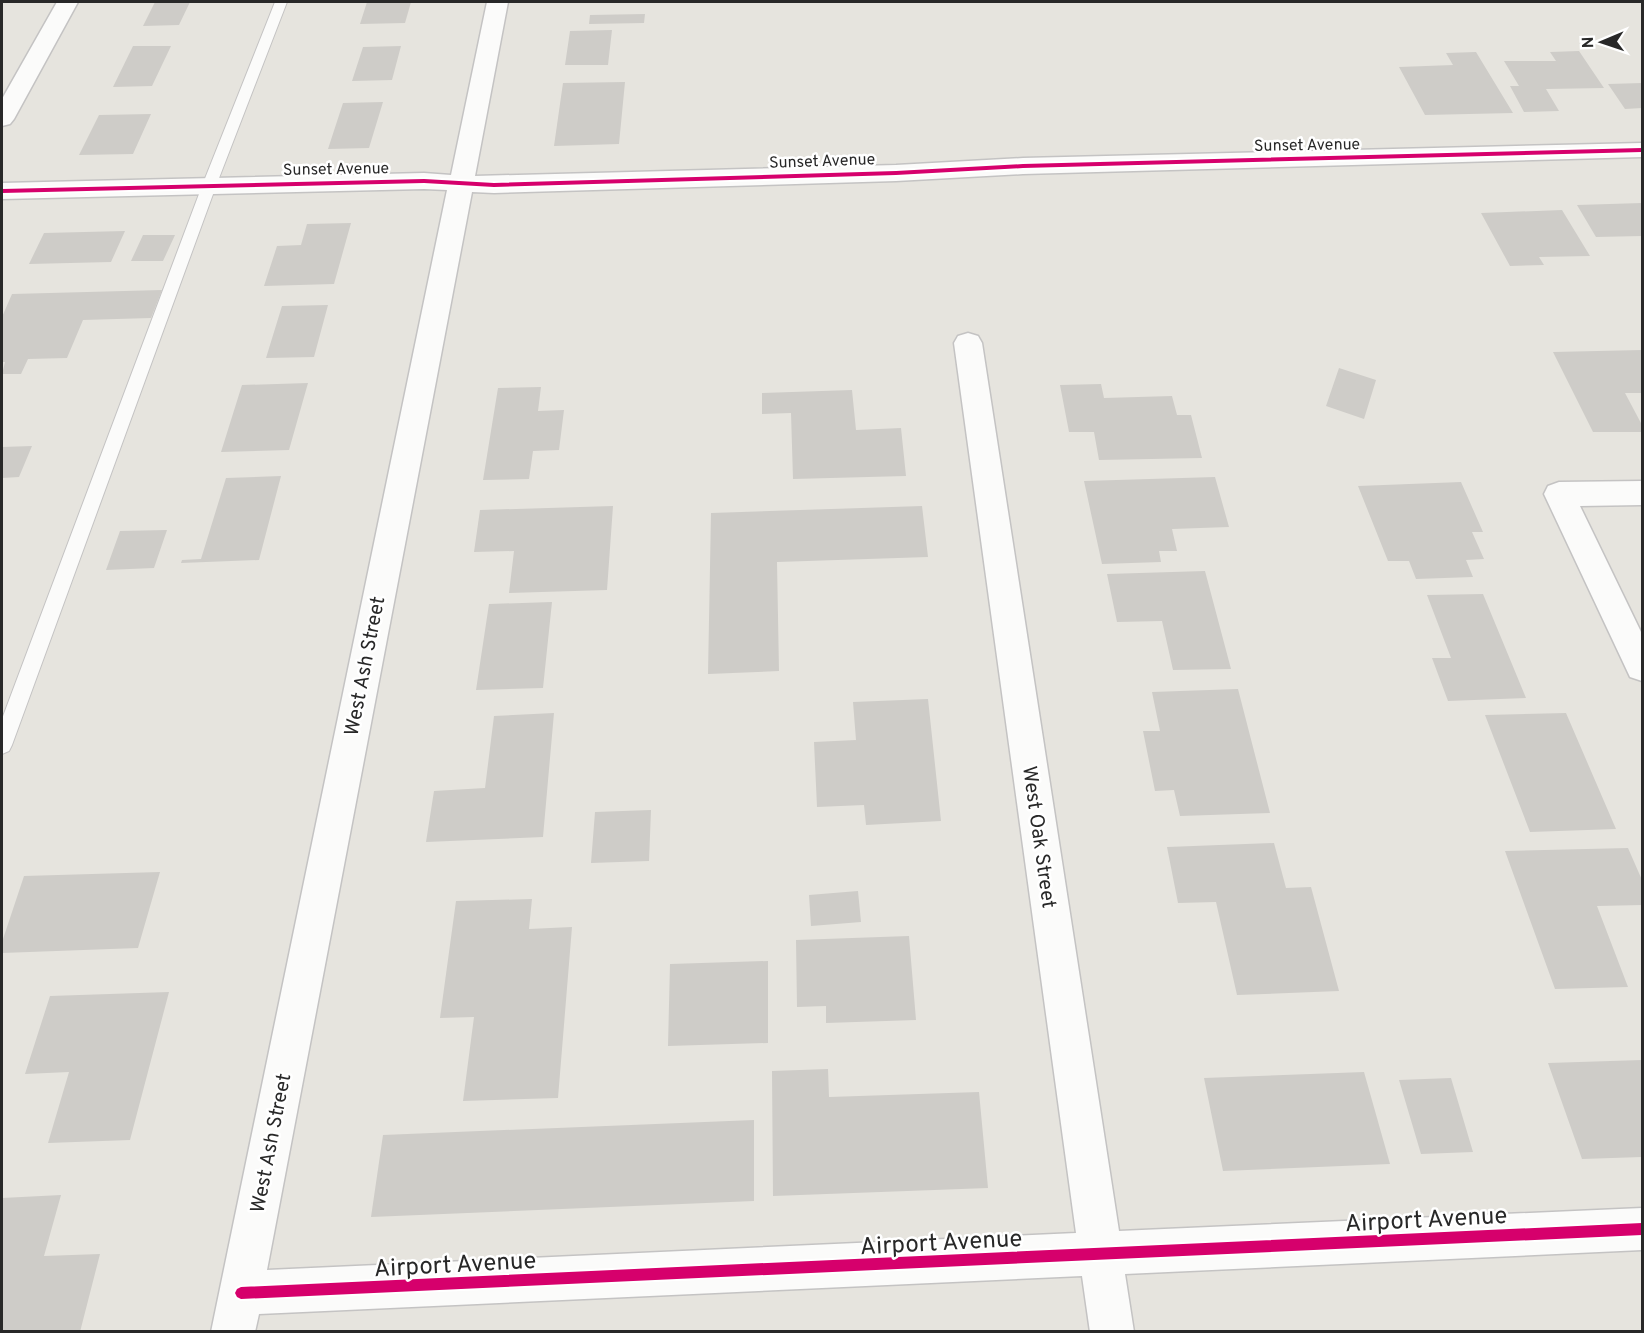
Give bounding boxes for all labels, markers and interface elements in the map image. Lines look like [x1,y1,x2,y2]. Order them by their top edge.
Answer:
north arrow [1572,12,1632,72]
text: N [1579,36,1599,49]
street label: Sunset Avenue [1254,135,1360,157]
street label: Sunset Avenue [769,150,875,174]
street label: Sunset Avenue [283,159,389,181]
street label: West Ash Street [340,594,392,738]
street label: West Oak Street [1015,764,1061,910]
street label: West Ash Street [246,1071,298,1215]
street label: Airport Avenue [1344,1202,1508,1240]
street label: Airport Avenue [859,1225,1023,1263]
street label: Airport Avenue [373,1247,537,1285]

